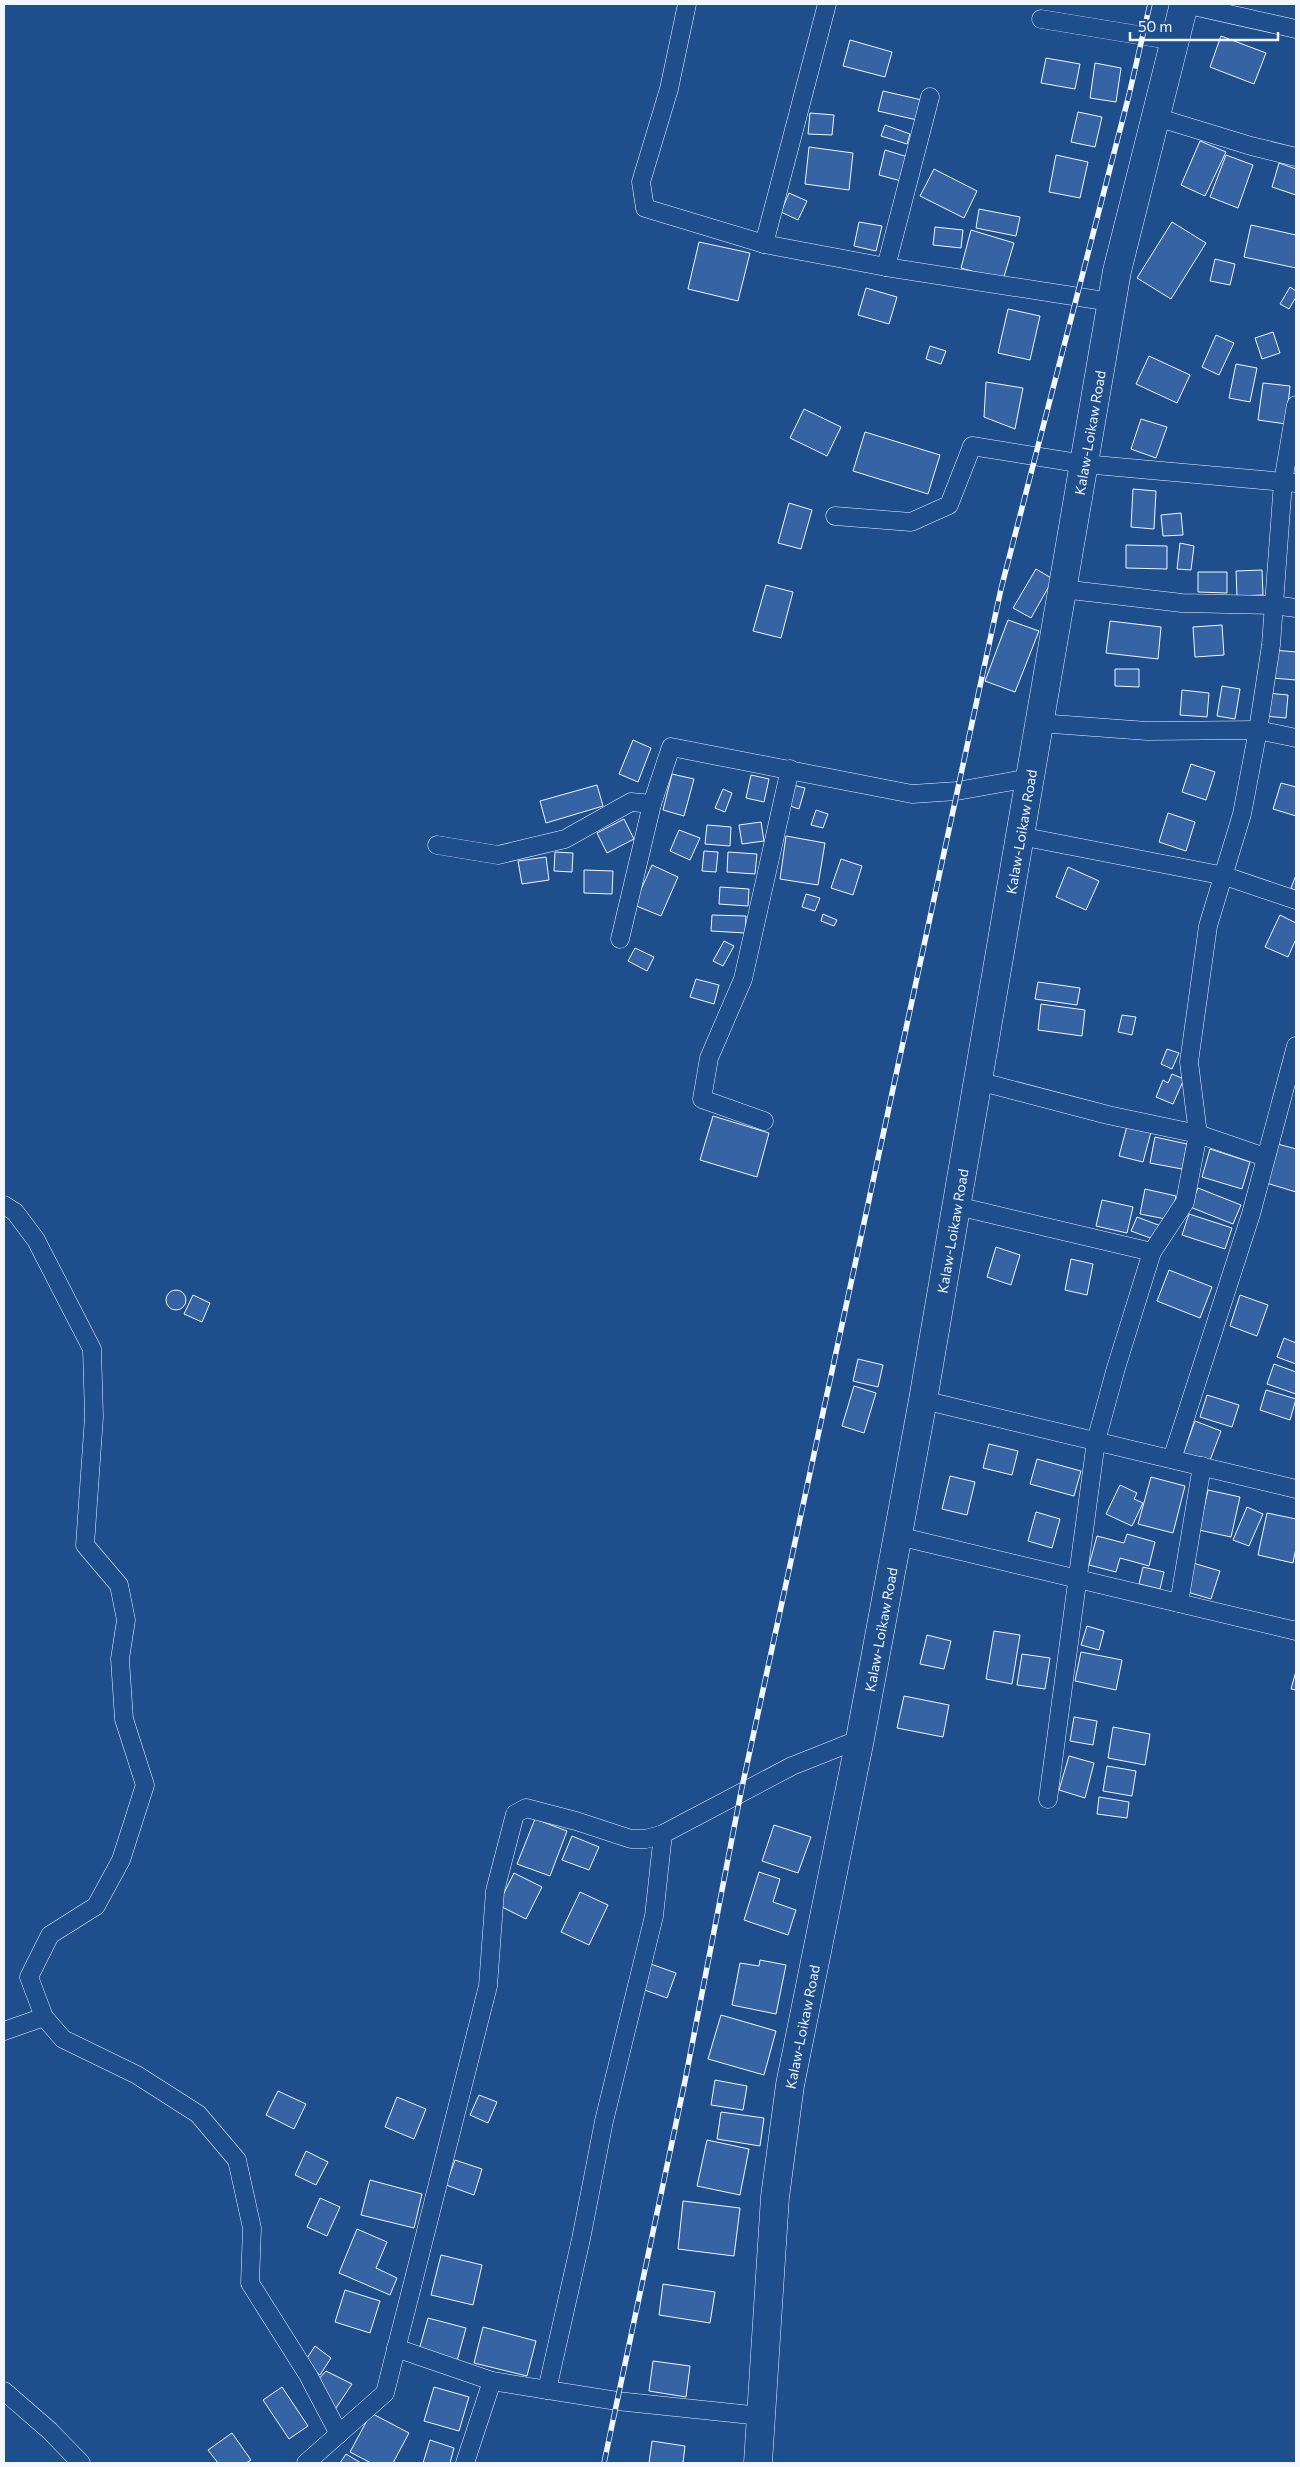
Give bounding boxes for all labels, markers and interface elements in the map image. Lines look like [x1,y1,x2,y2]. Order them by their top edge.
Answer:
scale bar [1130,10,1278,42]
text: 50 m [1138,17,1172,35]
street label: Kalaw-Loikaw Road [1070,369,1108,496]
street label: Kalaw-Loikaw Road [1002,768,1040,895]
street label: Kalaw-Loikaw Road [933,1167,971,1294]
street label: Kalaw-Loikaw Road [860,1566,900,1693]
street label: Kalaw-Loikaw Road [781,1963,823,2090]

